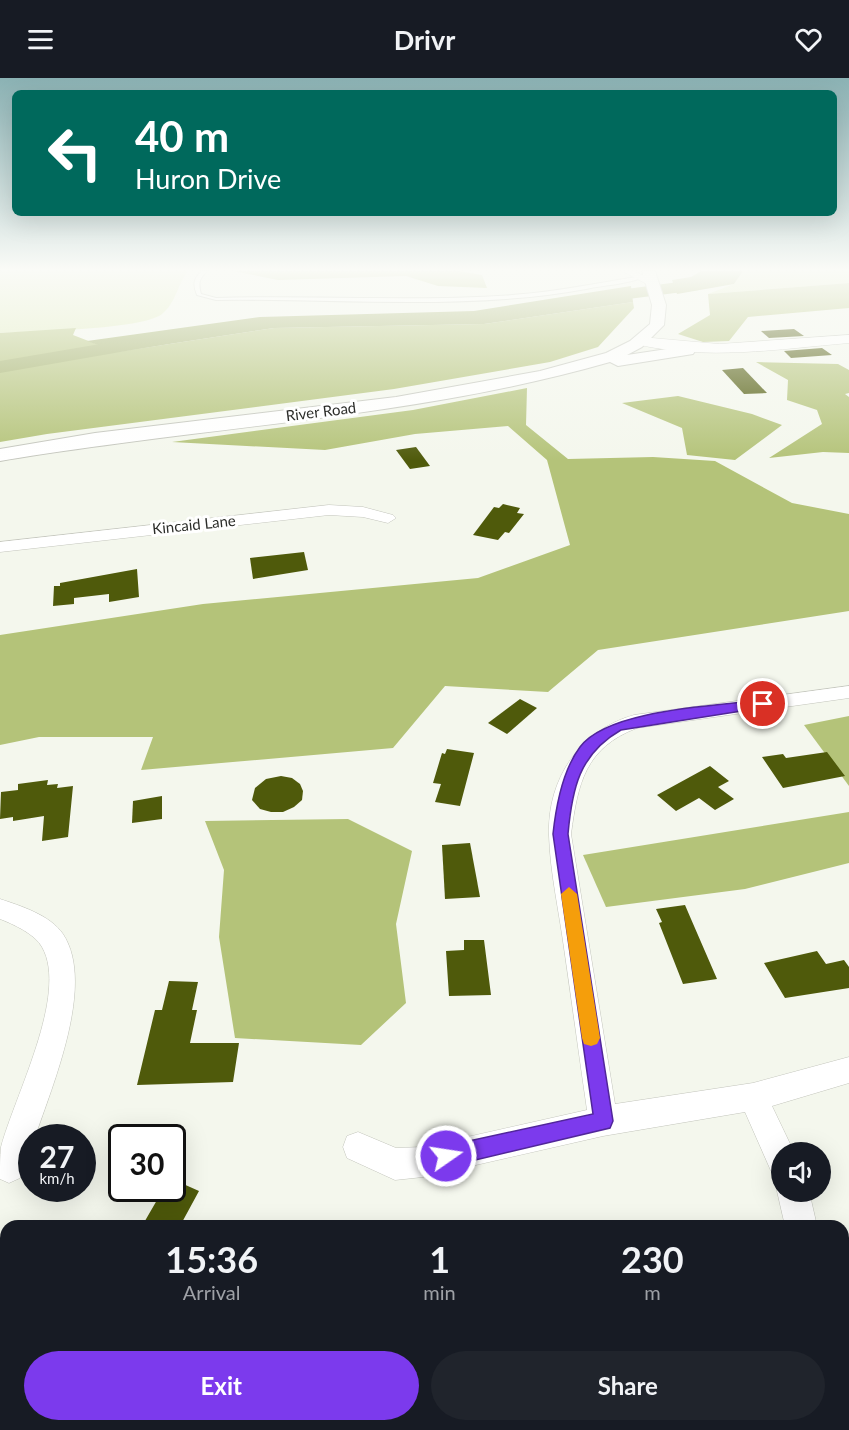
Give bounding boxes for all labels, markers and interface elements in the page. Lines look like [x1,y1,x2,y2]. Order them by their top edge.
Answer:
icon: menu [24,23,57,56]
text: Drivr [394,23,455,56]
icon: heart [792,23,825,56]
text: 40 m [135,111,229,161]
icon: left [36,114,114,192]
text: Huron Drive [135,162,281,195]
street label: River Road [285,398,357,424]
street label: Kincaid Lane [151,511,237,537]
pin [737,678,788,729]
icon: arrive [746,687,779,720]
speed limit sign: 30 [108,1124,186,1202]
position arrow [414,1124,478,1188]
text: 27 [40,1138,74,1174]
map controls [771,1142,831,1202]
button: sound [771,1142,831,1202]
text: km/h [39,1169,75,1187]
text: 15:36 [165,1237,258,1281]
text: 1 [429,1237,450,1281]
text: 230 [621,1237,684,1281]
text: Arrival [183,1280,240,1304]
text: min [423,1280,456,1304]
text: m [644,1280,661,1304]
button: Exit [24,1351,419,1420]
button: Share [431,1351,825,1420]

